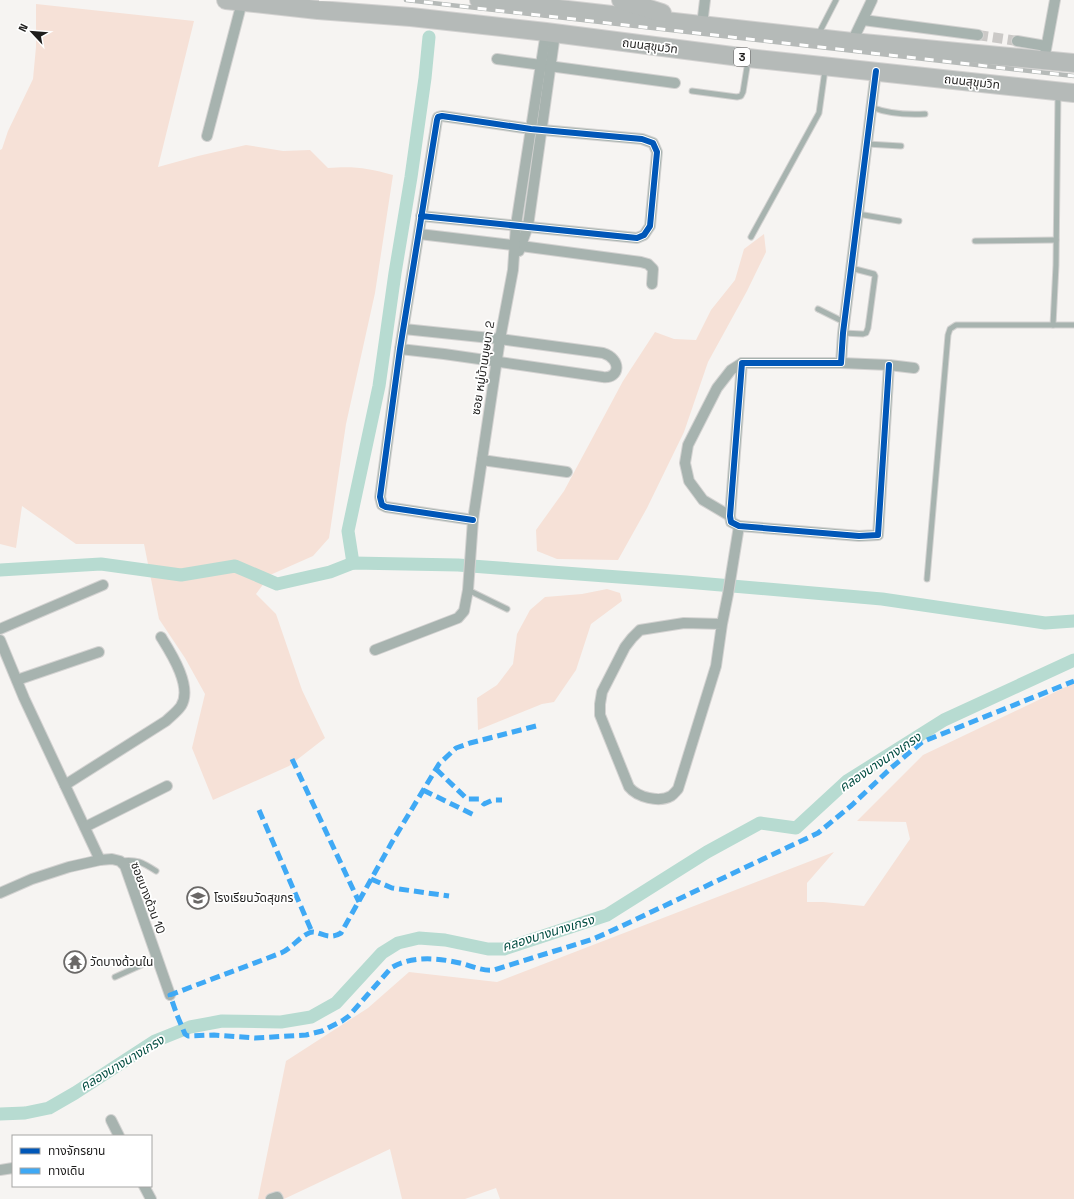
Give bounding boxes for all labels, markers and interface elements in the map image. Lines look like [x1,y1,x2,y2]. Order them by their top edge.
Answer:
north arrow [12,12,52,52]
text: N [15,21,31,34]
street label: ถนนสุขุมวิท [621,35,679,57]
road number: 3 [734,48,750,66]
street label: ถนนสุขุมวิท [943,71,1001,93]
street label: ซอย หมู่บ้านบุษบา 2 [468,320,498,416]
water label: คลองบางนางเกรง [836,728,925,796]
street label: ซอยบางด้วน 10 [127,860,169,936]
school or university icon: โรงเรียนวัดสุขกร [185,885,211,911]
place label: โรงเรียนวัดสุขกร [214,890,294,906]
water label: คลองบางนางเกรง [500,911,597,955]
temple icon: วัดบางด้วนใน [62,949,88,975]
place label: วัดบางด้วนใน [90,954,153,970]
water label: คลองบางนางเกรง [77,1031,168,1095]
legend [12,1135,152,1187]
text: ทางจักรยาน [48,1143,105,1159]
text: ทางเดิน [48,1163,85,1179]

